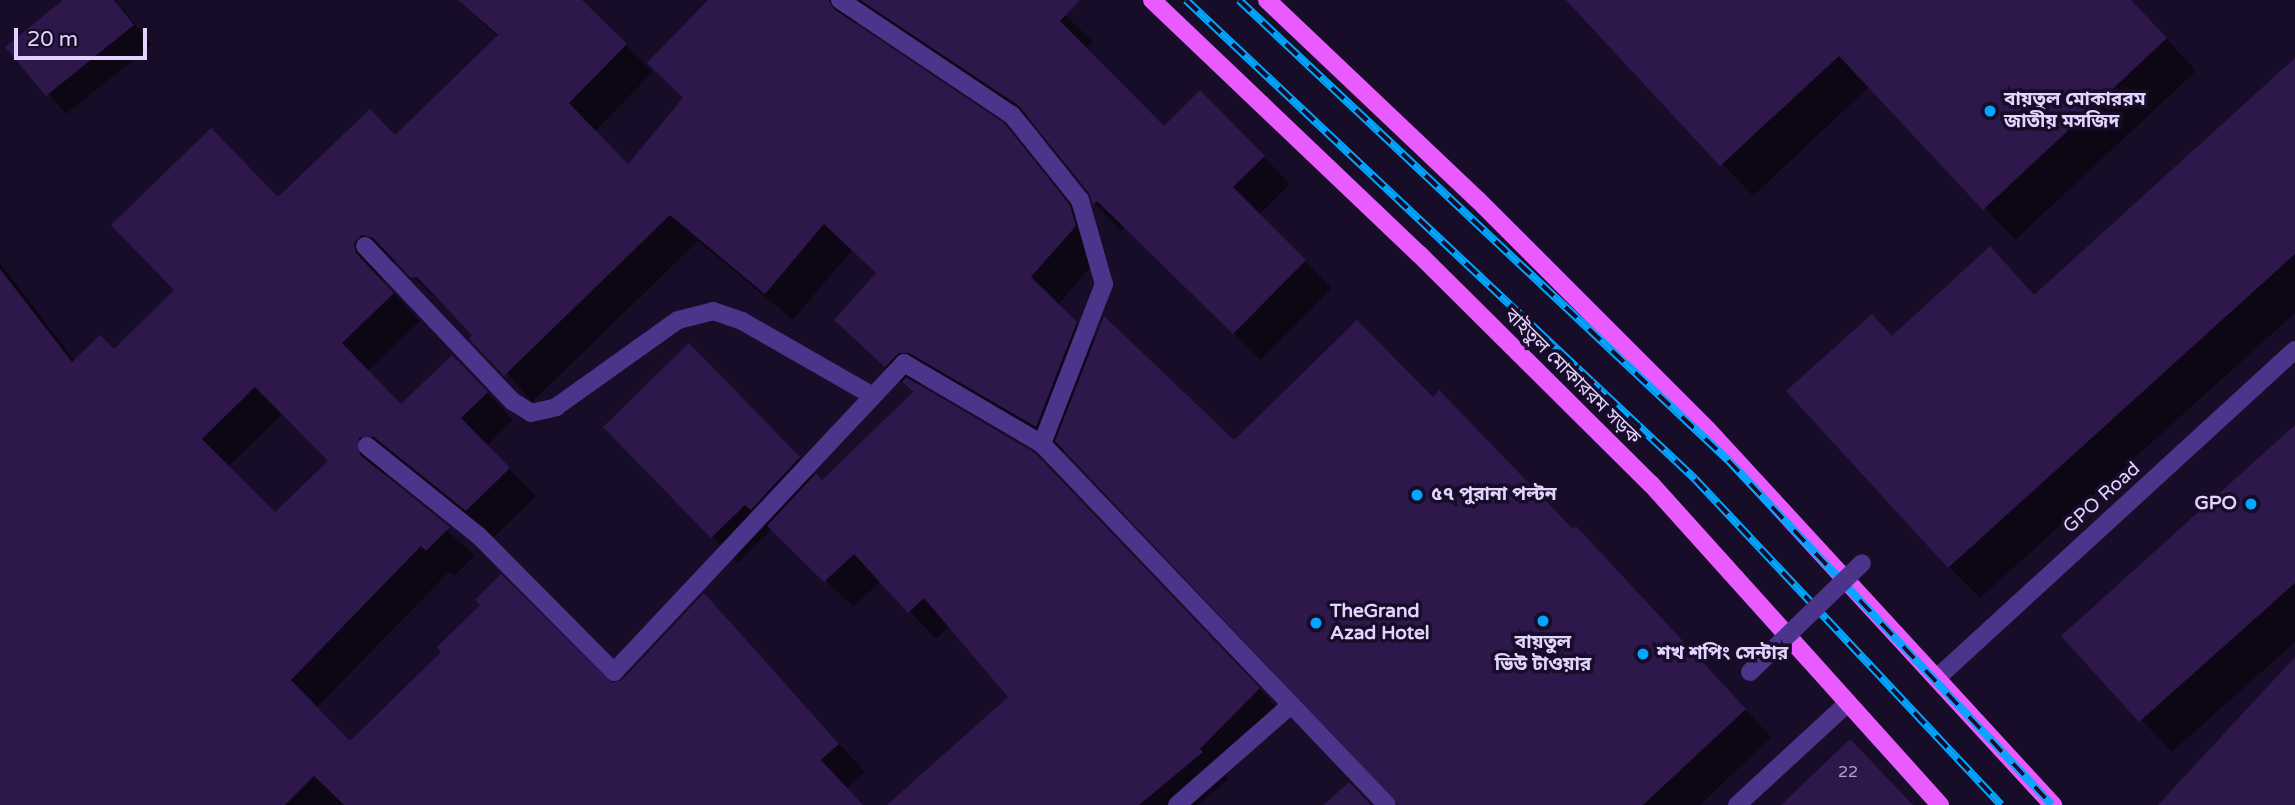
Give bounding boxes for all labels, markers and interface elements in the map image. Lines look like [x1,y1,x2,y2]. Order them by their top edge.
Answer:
scale bar [18,14,150,58]
text: 20 m [27,27,78,52]
place label: বায়তুল মোকাররম জাতীয় মসজিদ [2004,89,2146,133]
marker: বায়তুল মোকাররম জাতীয় মসজিদ [1982,103,1998,119]
street label: বাইতুল মোকাররম সড়ক [1499,304,1645,450]
street label: GPO Road [2059,458,2145,538]
place label: ৫৭ পুরানা পল্টন [1431,484,1557,506]
marker: ৫৭ পুরানা পল্টন [1409,487,1425,503]
place label: GPO [2194,493,2237,515]
marker: GPO [2243,496,2259,512]
place label: TheGrand Azad Hotel [1330,601,1429,645]
marker: বায়তুল ভিউ টাওয়ার [1535,613,1551,629]
marker: TheGrand Azad Hotel [1308,615,1324,631]
place label: বায়তুল ভিউ টাওয়ার [1495,632,1591,676]
place label: শখ শপিং সেন্টার [1657,643,1788,665]
marker: শখ শপিং সেন্টার [1635,646,1651,662]
house number: 22 [1838,762,1858,782]

